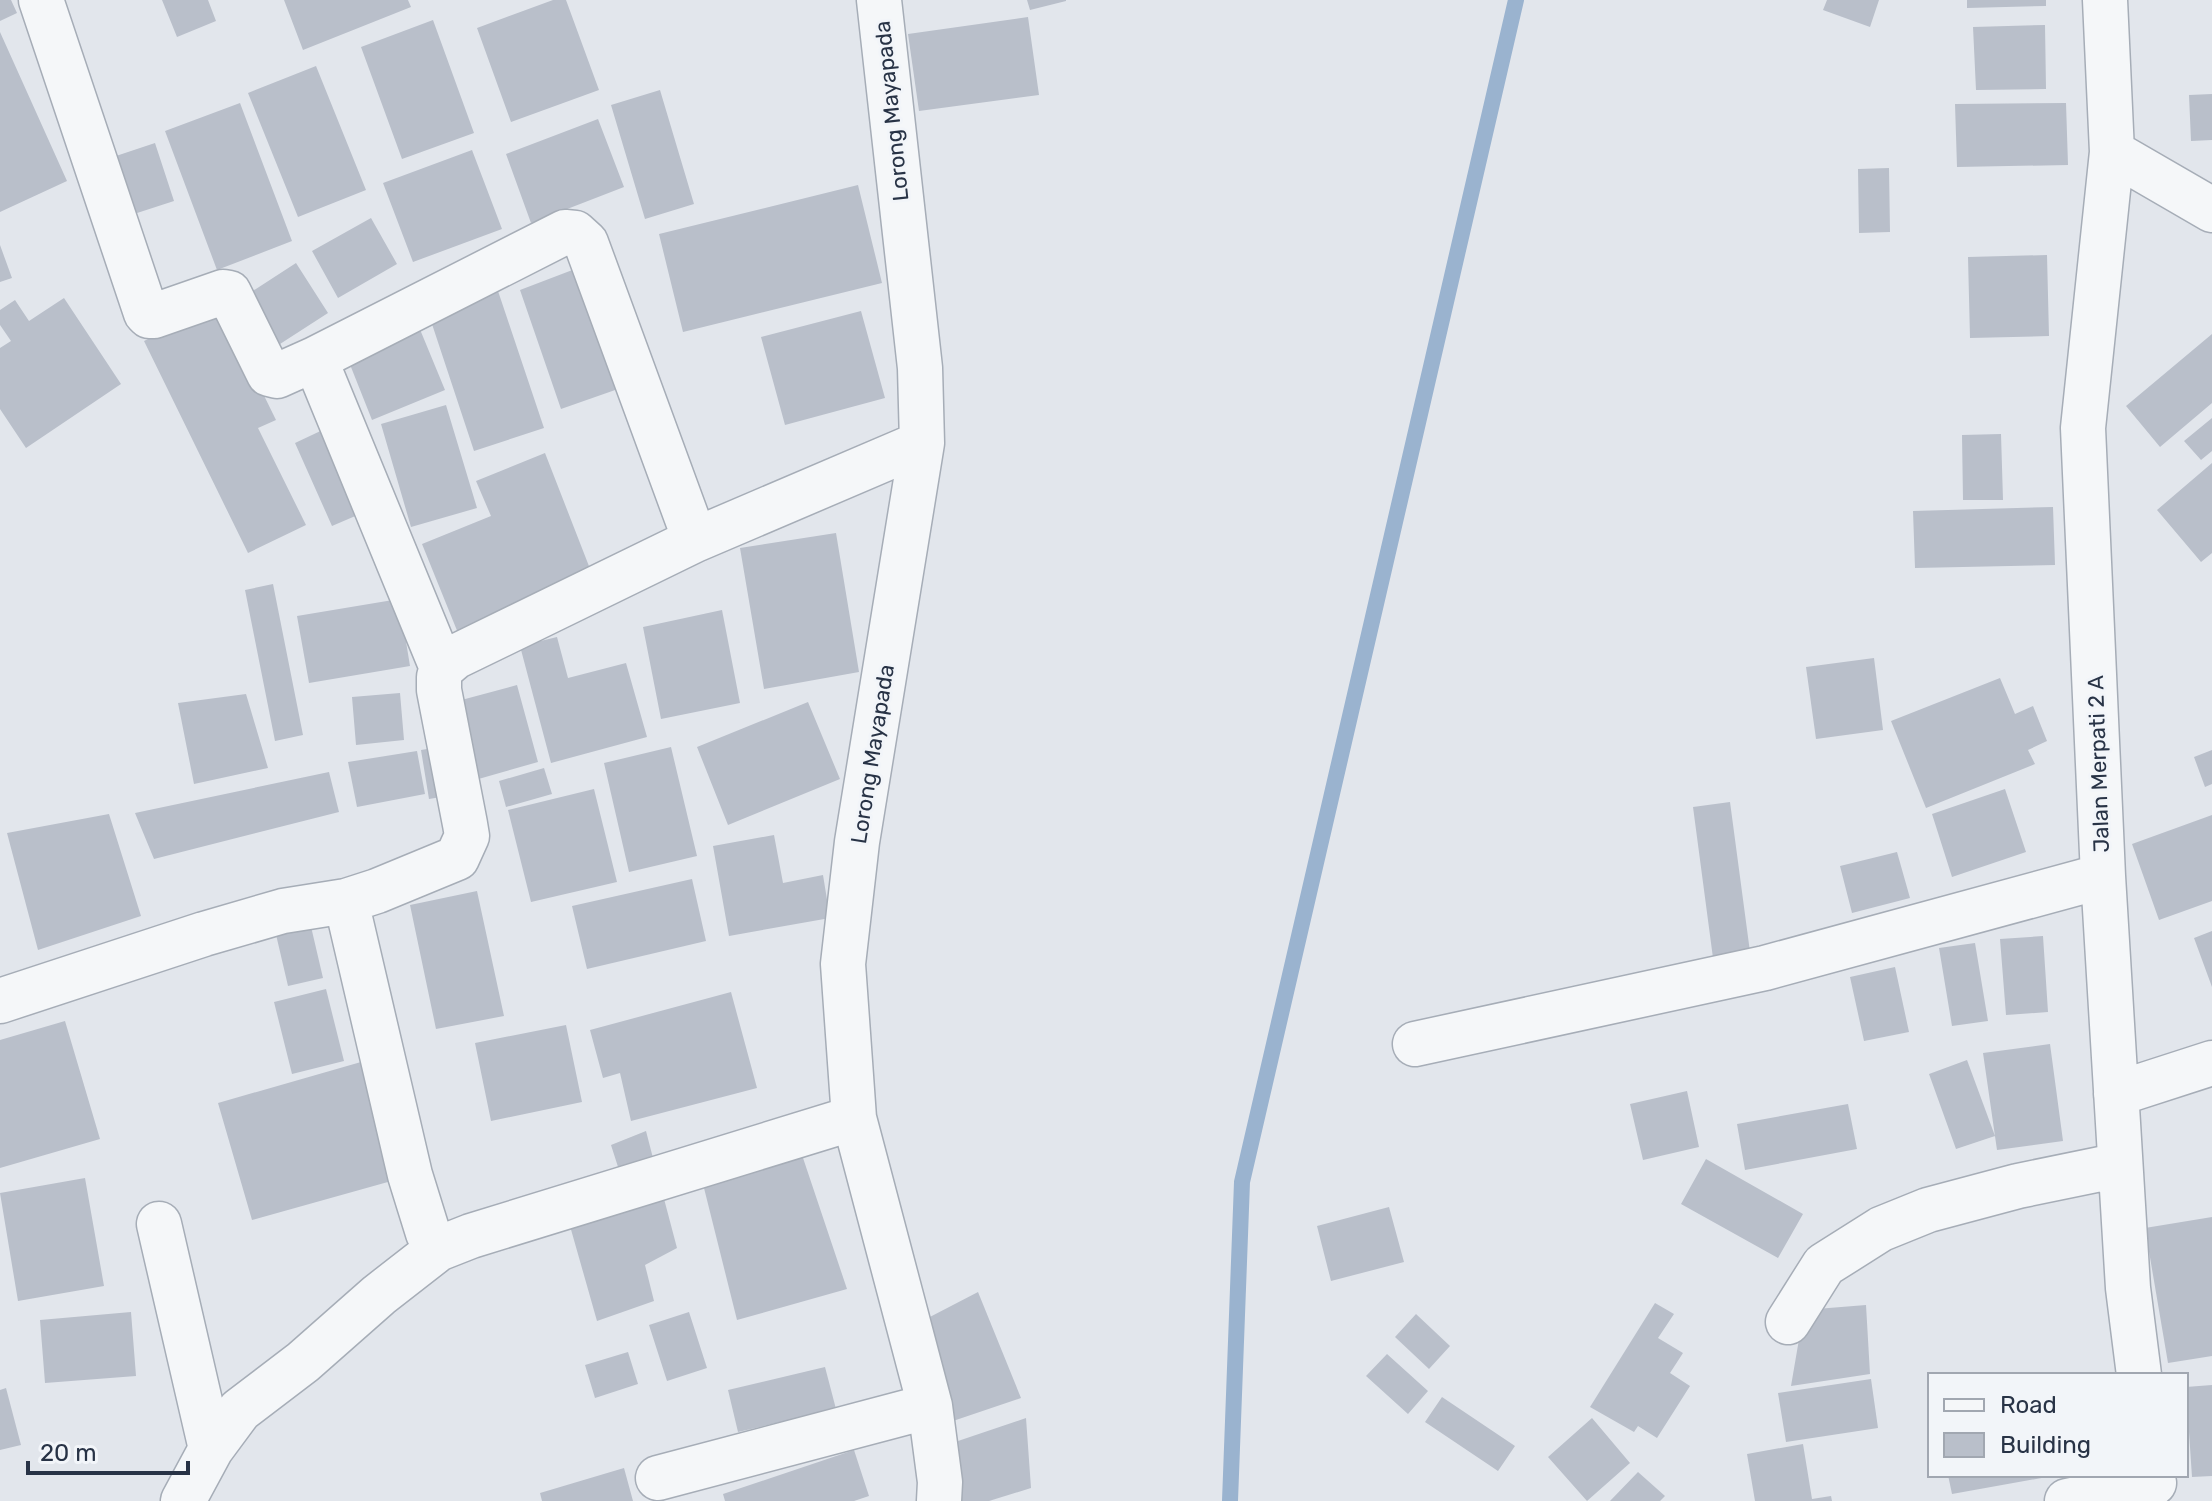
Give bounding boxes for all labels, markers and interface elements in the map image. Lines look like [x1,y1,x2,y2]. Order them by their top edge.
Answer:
street label: Lorong Mayapada [869,19,914,202]
street label: Lorong Mayapada [845,663,900,846]
street label: Jalan Merpati 2 A [2082,675,2115,853]
legend [1928,1373,2188,1477]
text: Road [2000,1391,2057,1419]
scale bar [28,1425,188,1475]
text: Building [2000,1431,2091,1459]
text: 20 m [40,1439,97,1467]

